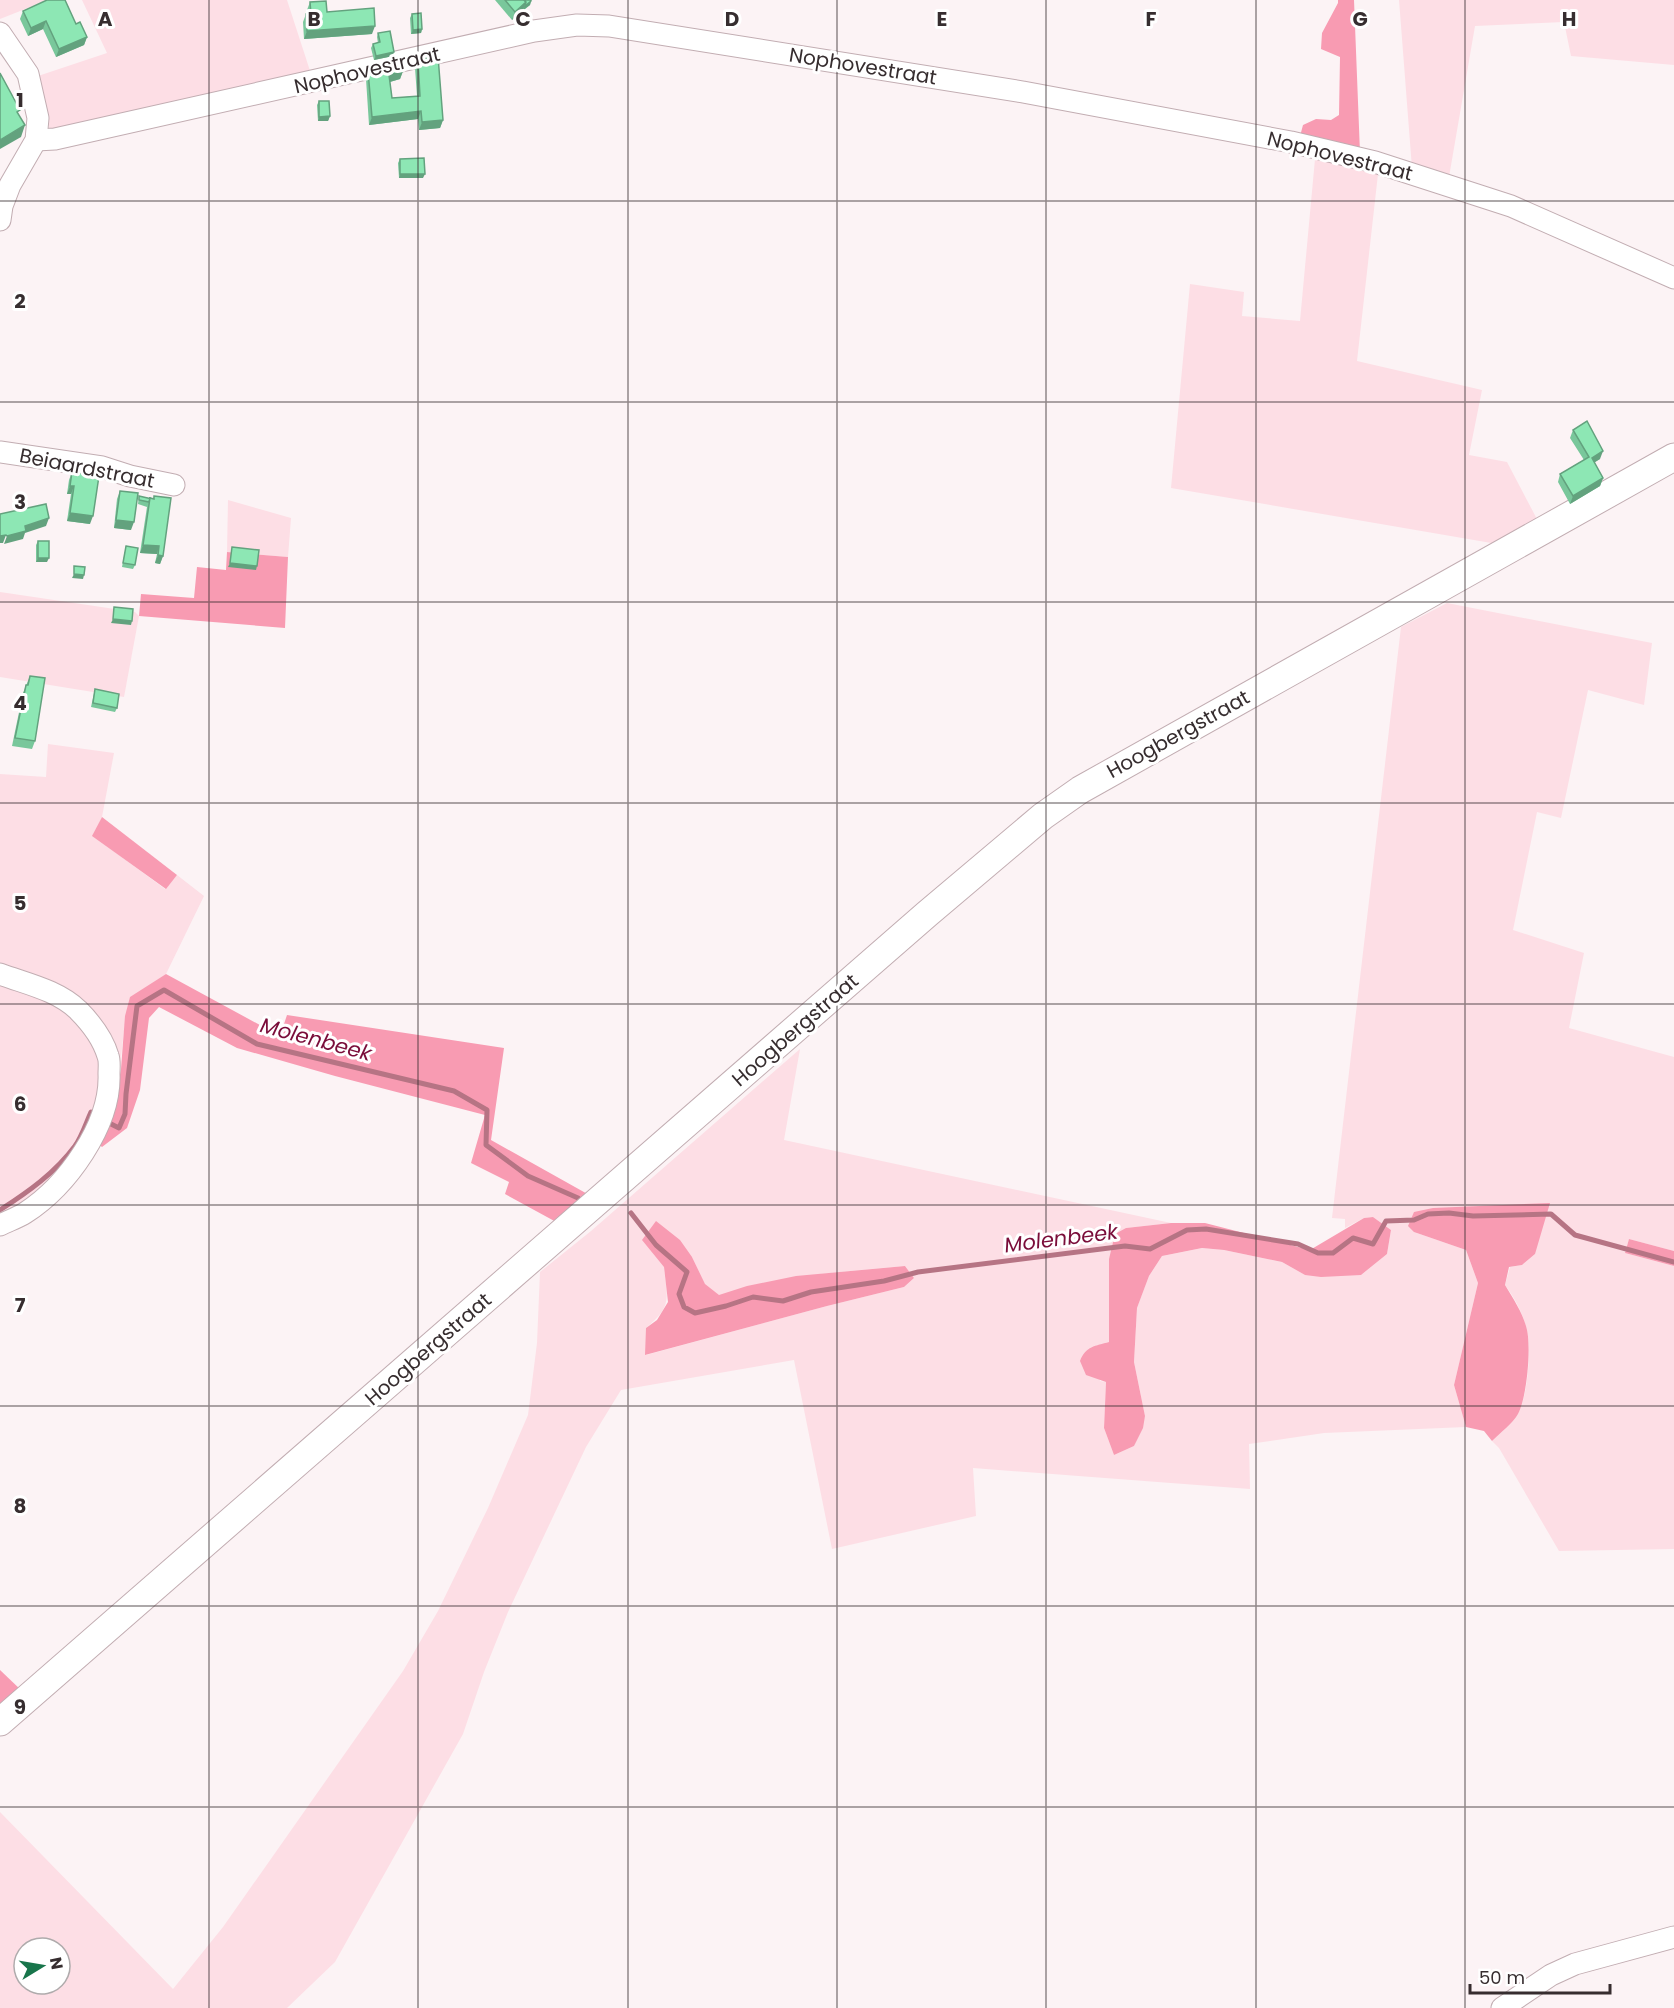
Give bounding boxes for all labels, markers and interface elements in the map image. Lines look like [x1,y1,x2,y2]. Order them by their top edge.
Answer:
text: A [98,5,113,33]
text: B [307,5,321,33]
text: C [515,5,531,33]
text: D [725,5,739,33]
text: E [937,5,947,33]
text: F [1146,5,1157,33]
text: G [1352,5,1368,33]
text: H [1562,5,1576,33]
street label: Nophovestraat [291,40,443,100]
street label: Nophovestraat [787,41,939,91]
text: 1 [16,86,24,114]
street label: Nophovestraat [1264,124,1416,188]
text: 2 [14,287,26,315]
street label: Beiaardstraat [17,441,157,495]
text: 3 [14,488,26,516]
street label: Hoogbergstraat [1102,683,1254,785]
text: 4 [13,689,27,717]
text: 5 [14,889,27,917]
street label: Hoogbergstraat [726,967,864,1093]
water label: Molenbeek [257,1010,376,1068]
text: 6 [14,1090,26,1118]
water label: Molenbeek [1003,1217,1121,1259]
street label: Hoogbergstraat [359,1286,497,1412]
text: 7 [15,1291,26,1319]
text: 8 [14,1492,26,1520]
text: 9 [14,1693,26,1721]
north arrow [12,1936,72,1996]
text: N [44,1955,69,1971]
scale bar [1470,1957,1610,1995]
text: 50 m [1479,1965,1525,1990]

